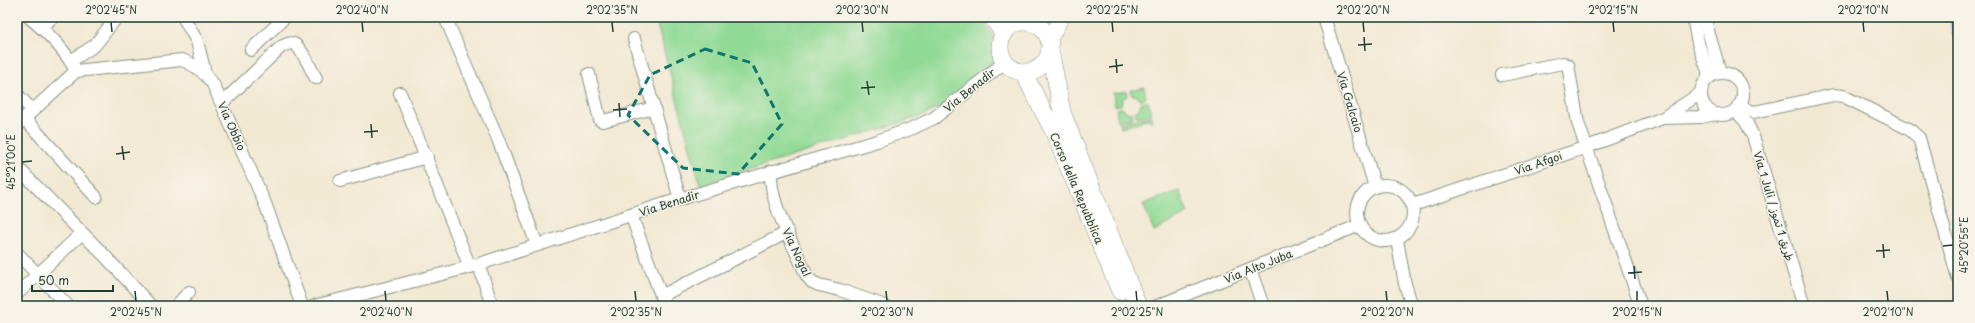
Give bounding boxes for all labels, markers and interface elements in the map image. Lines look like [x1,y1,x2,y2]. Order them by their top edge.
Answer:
text: 2°02'45"N [85,2,137,17]
text: 2°02'40"N [336,2,389,17]
text: 2°02'35"N [586,2,638,17]
text: 2°02'30"N [835,2,889,17]
text: 2°02'25"N [1086,2,1138,17]
text: 2°02'20"N [1336,2,1390,17]
text: 2°02'15"N [1588,2,1638,17]
text: 2°02'10"N [1837,2,1889,17]
street label: Via Benadir [940,64,998,116]
street label: Via Galcaio [1333,69,1367,135]
street label: Via Obbio [214,99,250,153]
street label: Corso della Repubblica [1046,130,1108,246]
text: 45°21'00"E [3,134,18,190]
street label: Via Afgoi [1512,147,1564,179]
street label: Via 1 Juli / طريق 1 تموز [1749,149,1799,263]
street label: Via Benadir [637,185,701,221]
text: 45°20'55"E [1956,217,1971,273]
street label: Via Nogal [778,225,816,279]
street label: Via Alto Juba [1221,244,1295,287]
scale bar [32,267,113,293]
text: 50 m [38,271,69,289]
text: 2°02'45"N [110,304,162,319]
text: 2°02'40"N [360,304,413,319]
text: 2°02'35"N [610,304,662,319]
text: 2°02'30"N [860,304,914,319]
text: 2°02'25"N [1111,304,1163,319]
text: 2°02'20"N [1360,304,1414,319]
text: 2°02'15"N [1612,304,1662,319]
text: 2°02'10"N [1862,304,1914,319]

